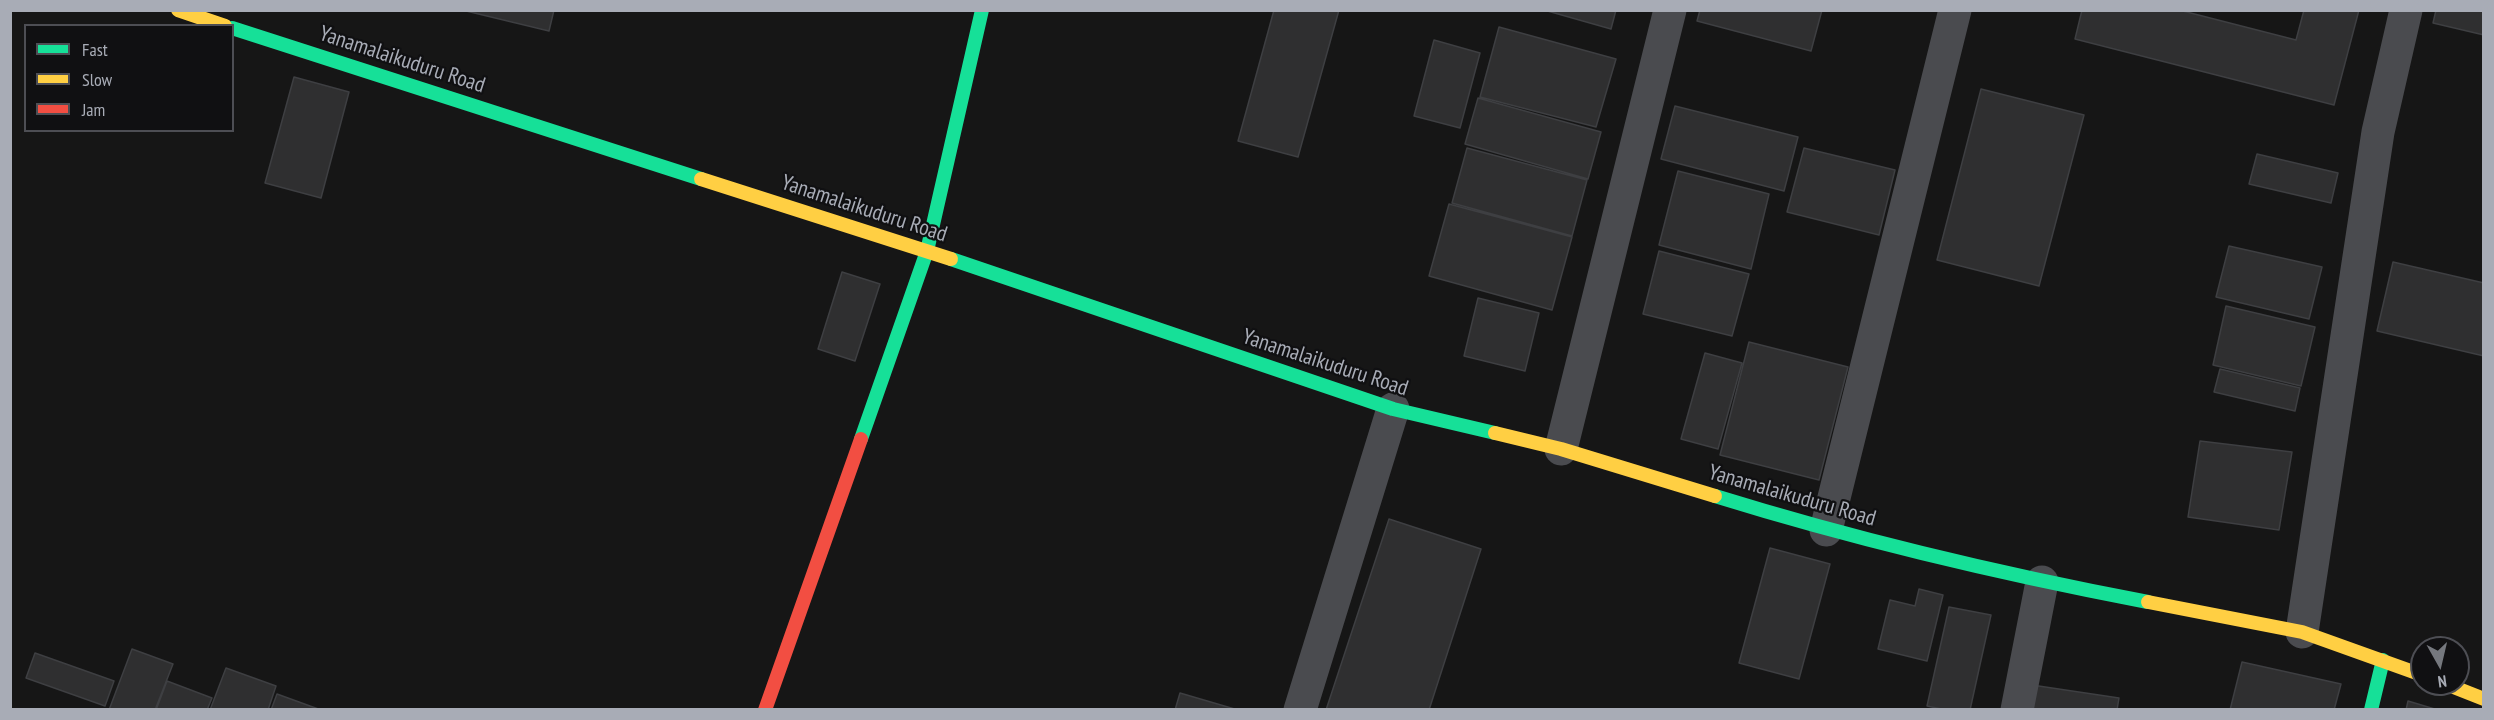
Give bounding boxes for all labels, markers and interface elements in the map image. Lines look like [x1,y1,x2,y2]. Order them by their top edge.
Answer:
street label: Yanamalaikuduru Road [316,21,488,99]
legend [24,24,234,132]
text: Fast [82,38,108,61]
text: Slow [82,68,112,91]
text: Jam [82,98,105,121]
street label: Yanamalaikuduru Road [778,170,950,248]
street label: Yanamalaikuduru Road [1239,324,1411,402]
street label: Yanamalaikuduru Road [1705,460,1879,532]
north arrow [2410,636,2470,696]
text: N [2437,671,2448,692]

